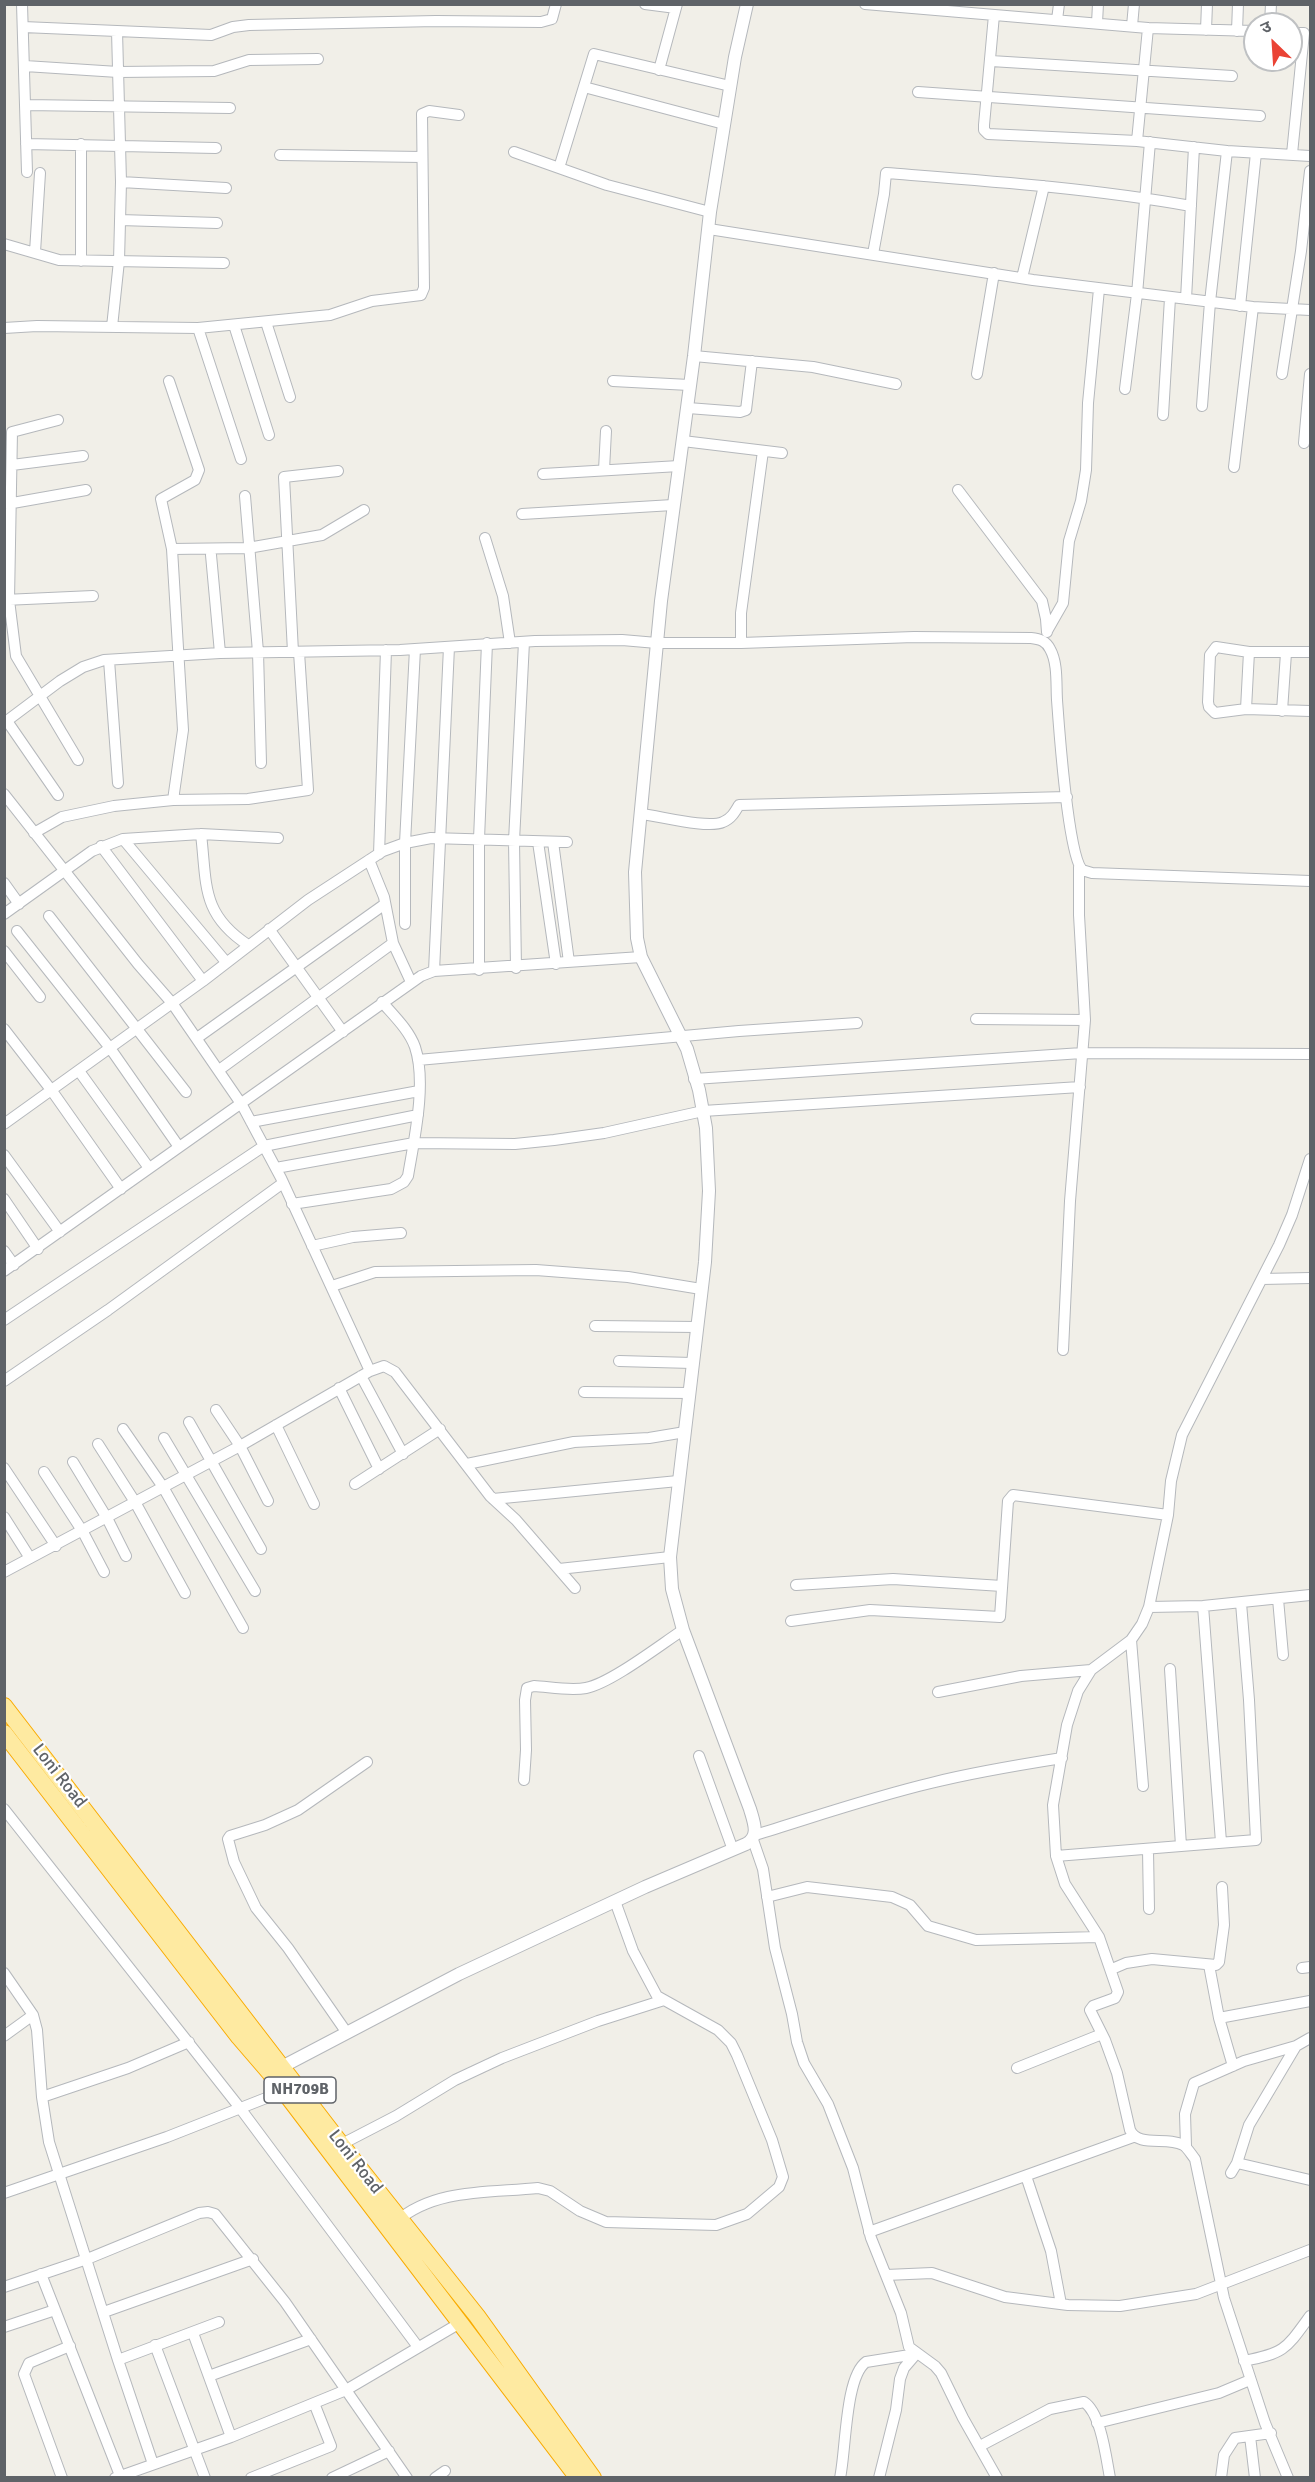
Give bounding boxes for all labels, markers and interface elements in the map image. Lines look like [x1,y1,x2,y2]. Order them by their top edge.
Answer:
north arrow [1243,12,1303,72]
text: उ [1258,16,1275,39]
street label: Loni Road [27,1740,91,1812]
road number: NH709B [264,2077,336,2103]
street label: Loni Road [323,2126,387,2198]

